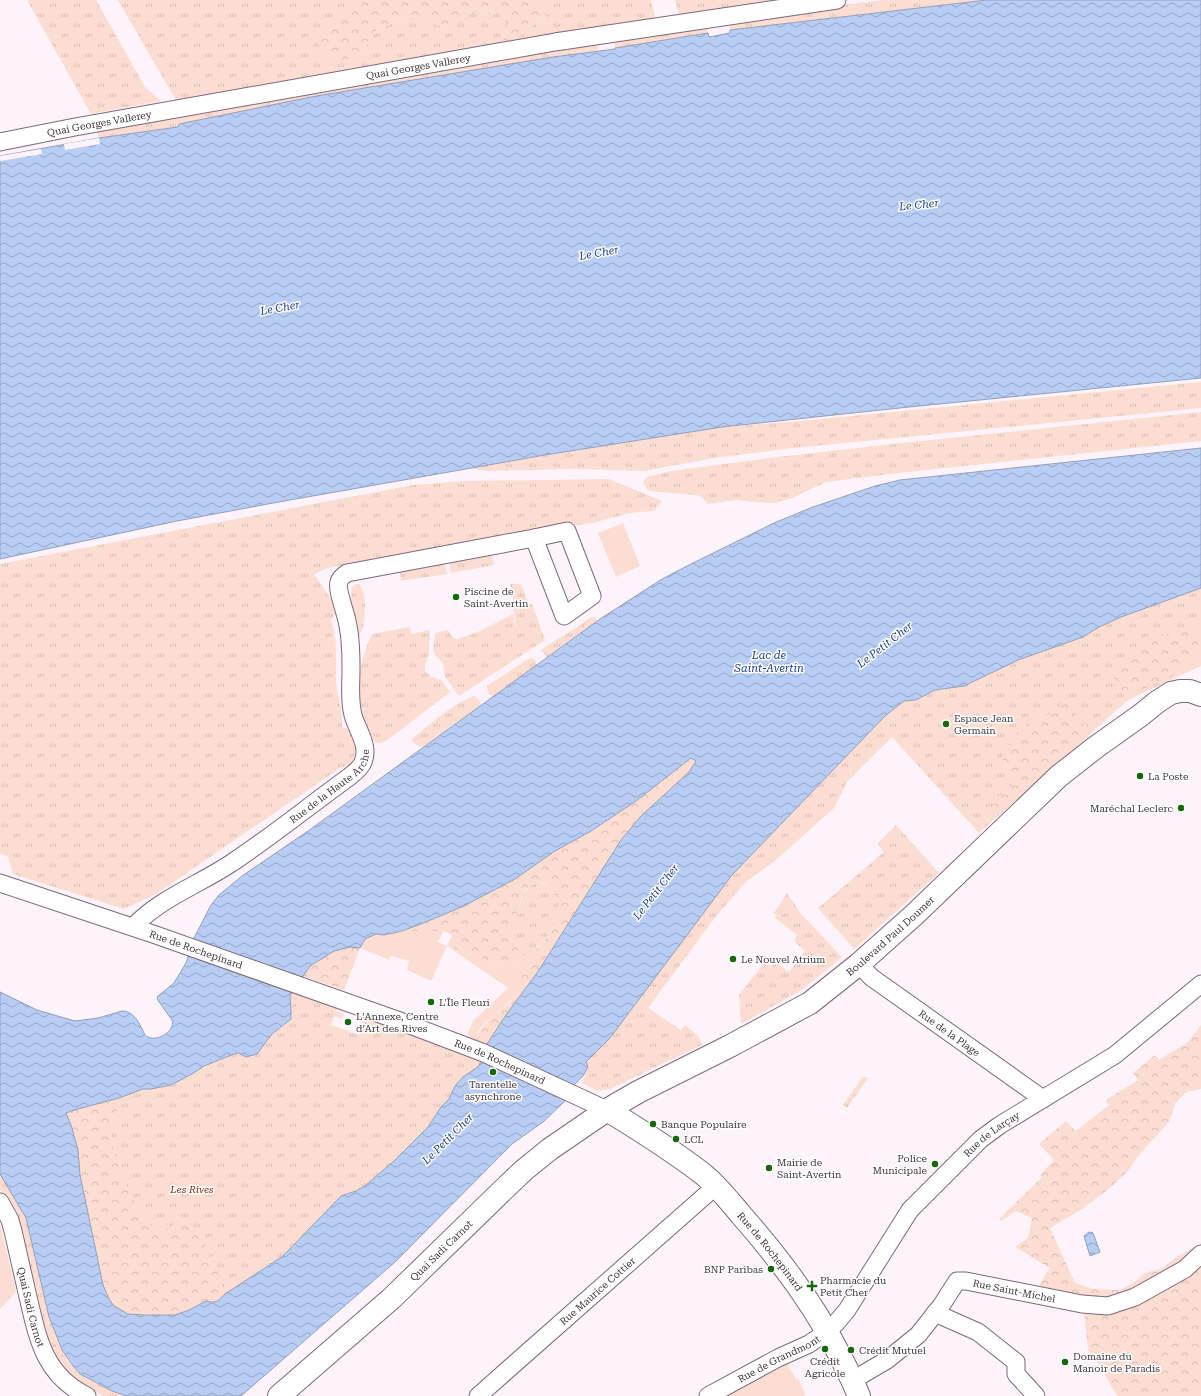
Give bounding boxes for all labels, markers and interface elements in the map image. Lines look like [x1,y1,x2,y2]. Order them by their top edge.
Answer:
street label: Quai Georges Vallerey [365,52,471,81]
street label: Quai Georges Vallerey [46,108,152,138]
water label: Le Cher [897,196,940,214]
water label: Le Cher [577,243,620,263]
water label: Le Cher [258,298,301,318]
place label: Piscine de Saint-Avertin [464,586,529,609]
marker: Piscine de Saint-Avertin [451,592,461,602]
water label: Le Petit Cher [854,619,916,671]
water label: Lac de Saint-Avertin [733,649,804,675]
place label: Espace Jean Germain [954,713,1014,736]
marker: Espace Jean Germain [941,719,951,729]
street label: Rue de la Haute Arche [287,749,371,825]
marker: La Poste [1135,771,1145,781]
place label: La Poste [1148,771,1189,782]
place label: Maréchal Leclerc [1090,803,1173,814]
marker: Maréchal Leclerc [1176,803,1186,813]
water label: Le Petit Cher [630,861,682,923]
street label: Boulevard Paul Doumer [844,894,936,978]
street label: Rue de Rochepinard [148,928,245,971]
marker: Le Nouvel Atrium [728,954,738,964]
place label: Le Nouvel Atrium [741,954,825,965]
marker: L'Île Fleuri [426,997,436,1007]
place label: L'Île Fleuri [439,997,490,1008]
street label: Rue de la Plage [917,1007,983,1058]
place label: LʼAnnexe, Centre dʼArt des Rives [356,1011,439,1034]
marker: LʼAnnexe, Centre dʼArt des Rives [343,1017,353,1027]
street label: Rue de Rochepinard [453,1037,548,1086]
marker: Tarentelle asynchrone [488,1067,498,1077]
place label: Tarentelle asynchrone [465,1079,522,1102]
street label: Rue de Larçay [961,1109,1021,1159]
water label: Le Petit Cher [419,1110,477,1168]
marker: Banque Populaire [648,1119,658,1129]
place label: Banque Populaire [661,1119,747,1130]
marker: LCL [671,1134,681,1144]
place label: LCL [684,1134,704,1145]
place label: Police Municipale [872,1153,928,1176]
place label: Mairie de Saint-Avertin [777,1157,842,1180]
marker: Police Municipale [930,1159,940,1169]
marker: Mairie de Saint-Avertin [764,1163,774,1173]
park label: Les Rives [169,1184,214,1195]
street label: Rue de Rochepinard [735,1209,805,1293]
street label: Quai Sadi Carnot [408,1218,475,1283]
street label: Rue Maurice Cottier [557,1255,637,1327]
place label: BNP Paribas [704,1264,763,1275]
marker: BNP Paribas [766,1264,776,1274]
street label: Quai Sadi Carnot [16,1266,47,1349]
place label: Pharmacie du Petit Cher [820,1275,887,1298]
street label: Rue Saint-Michel [972,1277,1056,1304]
marker: Pharmacie du Petit Cher [807,1281,817,1291]
street label: Rue de Grandmont [736,1333,822,1384]
marker: Crédit Agricole [820,1344,830,1354]
marker: Crédit Mutuel [846,1345,856,1355]
place label: Crédit Mutuel [859,1345,926,1356]
place label: Domaine du Manoir de Paradis [1073,1351,1160,1374]
place label: Crédit Agricole [805,1356,846,1379]
marker: Domaine du Manoir de Paradis [1060,1357,1070,1367]

